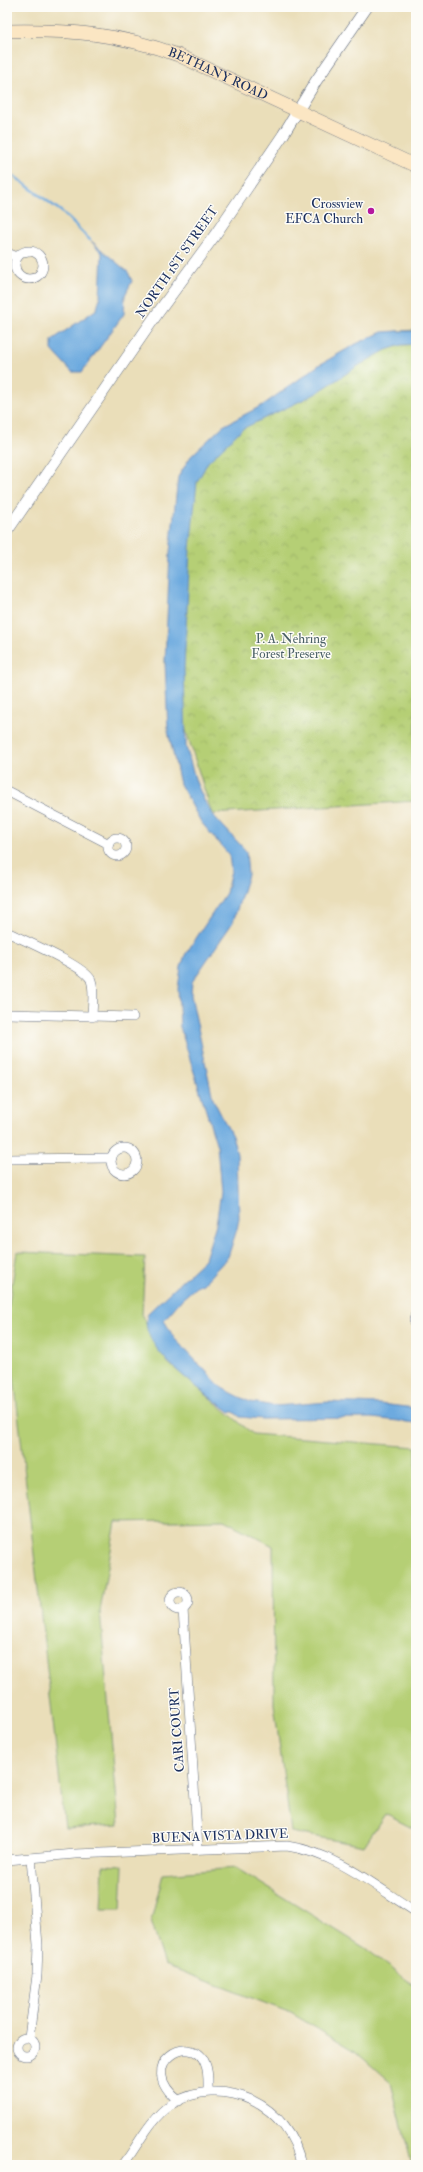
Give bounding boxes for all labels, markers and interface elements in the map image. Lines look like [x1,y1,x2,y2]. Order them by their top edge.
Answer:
street label: BETHANY ROAD [166,44,271,104]
place label: Crossview EFCA Church [285,196,364,227]
street label: NORTH 1ST STREET [132,203,222,321]
marker: Crossview EFCA Church [366,206,376,216]
park label: P. A. Nehring Forest Preserve [251,631,331,662]
street label: CARI COURT [166,1687,188,1773]
street label: BUENA VISTA DRIVE [152,1826,288,1846]

